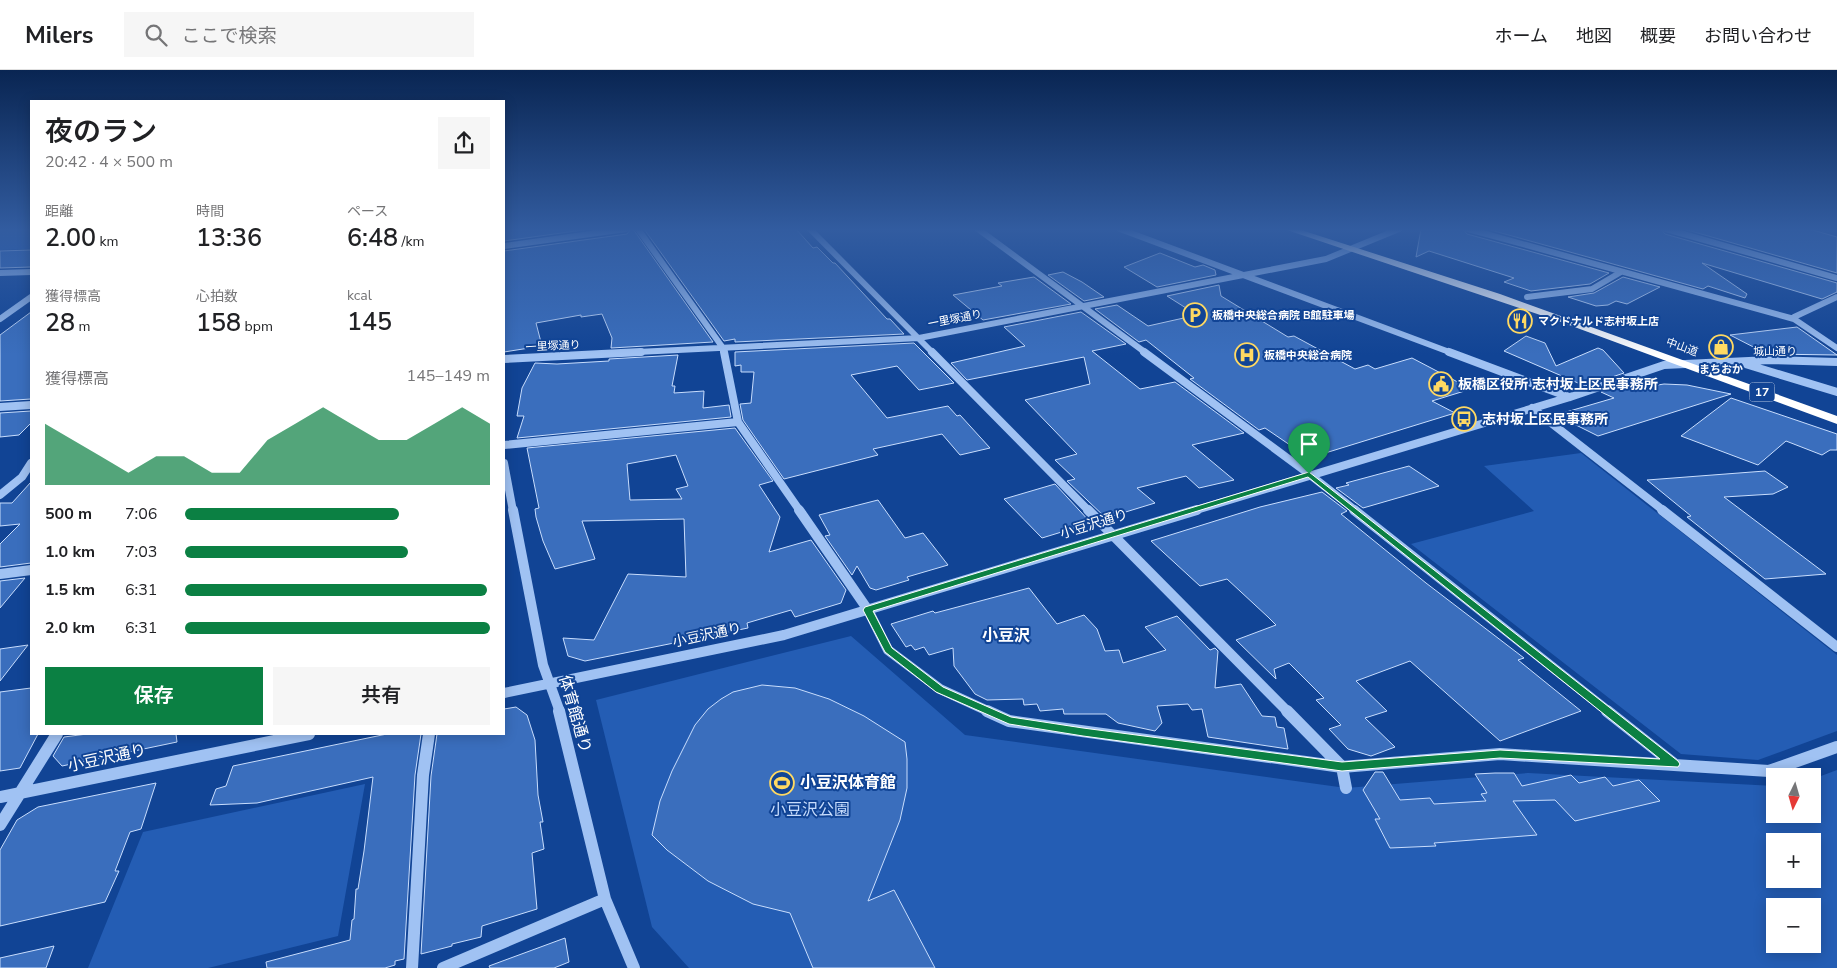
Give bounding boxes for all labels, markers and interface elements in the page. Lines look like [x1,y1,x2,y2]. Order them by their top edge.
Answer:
search box [124,12,474,57]
text: Milers [25,19,94,51]
icon: search [142,21,170,49]
text: ここで検索 [182,23,277,49]
text: ホーム [1495,24,1548,48]
text: 地図 [1576,24,1612,48]
text: 概要 [1640,24,1676,48]
text: お問い合わせ [1704,24,1812,48]
text: 夜のラン [45,113,157,151]
button: share [438,117,490,169]
text: 20:42 · 4 × 500 m [45,151,173,173]
text: 距離 [45,202,73,221]
text: 時間 [196,202,224,221]
text: ペース [347,202,388,221]
text: 2.00 [45,221,96,255]
text: 13:36 [196,221,262,255]
text: 6:48 [347,221,398,255]
text: km [96,232,119,251]
text: /km [398,232,424,251]
text: kcal [347,286,372,305]
text: 獲得標高 [45,287,101,306]
text: 心拍数 [196,287,238,306]
parking icon: 板橋中央総合病院 B館駐車場 [1182,302,1208,328]
text: 145 [347,305,392,339]
text: 28 [45,306,75,340]
text: 158 [196,306,241,340]
street label: 一里塚通り [927,306,983,332]
place label: 板橋中央総合病院 B館駐車場 [1212,308,1355,323]
restaurant icon: マクドナルド志村坂上店 [1507,308,1533,334]
place label: マクドナルド志村坂上店 [1538,314,1659,329]
text: m [75,317,91,336]
text: bpm [241,317,273,336]
street label: 中山道 [1664,334,1700,360]
shop icon: まちおか [1708,334,1734,360]
street label: 一里塚通り [525,337,581,355]
hospital icon: 板橋中央総合病院 [1234,342,1260,368]
street label: 城山通り [1753,344,1797,359]
place label: 板橋中央総合病院 [1264,348,1352,363]
place label: まちおか [1699,362,1743,377]
text: 145–149 m [407,365,490,387]
text: 獲得標高 [45,368,109,390]
public building icon: 板橋区役所 志村坂上区民事務所 [1428,371,1454,397]
place label: 板橋区役所 志村坂上区民事務所 [1458,375,1658,394]
road number: 17 [1750,383,1774,402]
bus stop icon: 志村坂上区民事務所 [1451,406,1477,432]
place label: 志村坂上区民事務所 [1482,410,1608,429]
pin [1288,423,1330,474]
icon: arrive [1295,430,1323,458]
text: 500 m [45,503,92,525]
text: 7:06 [125,503,157,525]
street label: 小豆沢通り [1058,505,1130,543]
text: 1.0 km [45,541,95,563]
text: 7:03 [125,541,157,563]
text: 1.5 km [45,579,95,601]
text: 6:31 [125,579,157,601]
text: 2.0 km [45,617,95,639]
text: 6:31 [125,617,157,639]
street label: 小豆沢通り [671,618,743,652]
district label: 小豆沢 [982,625,1030,647]
button: 保存 [45,667,263,725]
button: 共有 [273,667,490,725]
street label: 体育館通り [553,673,597,755]
street label: 小豆沢通り [66,739,148,777]
north arrow [1766,768,1821,822]
map controls [1766,768,1821,953]
sports icon: 小豆沢体育館 [769,770,795,796]
place label: 小豆沢体育館 [800,772,896,794]
park label: 小豆沢公園 [770,799,850,821]
button: + [1766,833,1821,888]
button: − [1766,898,1821,953]

